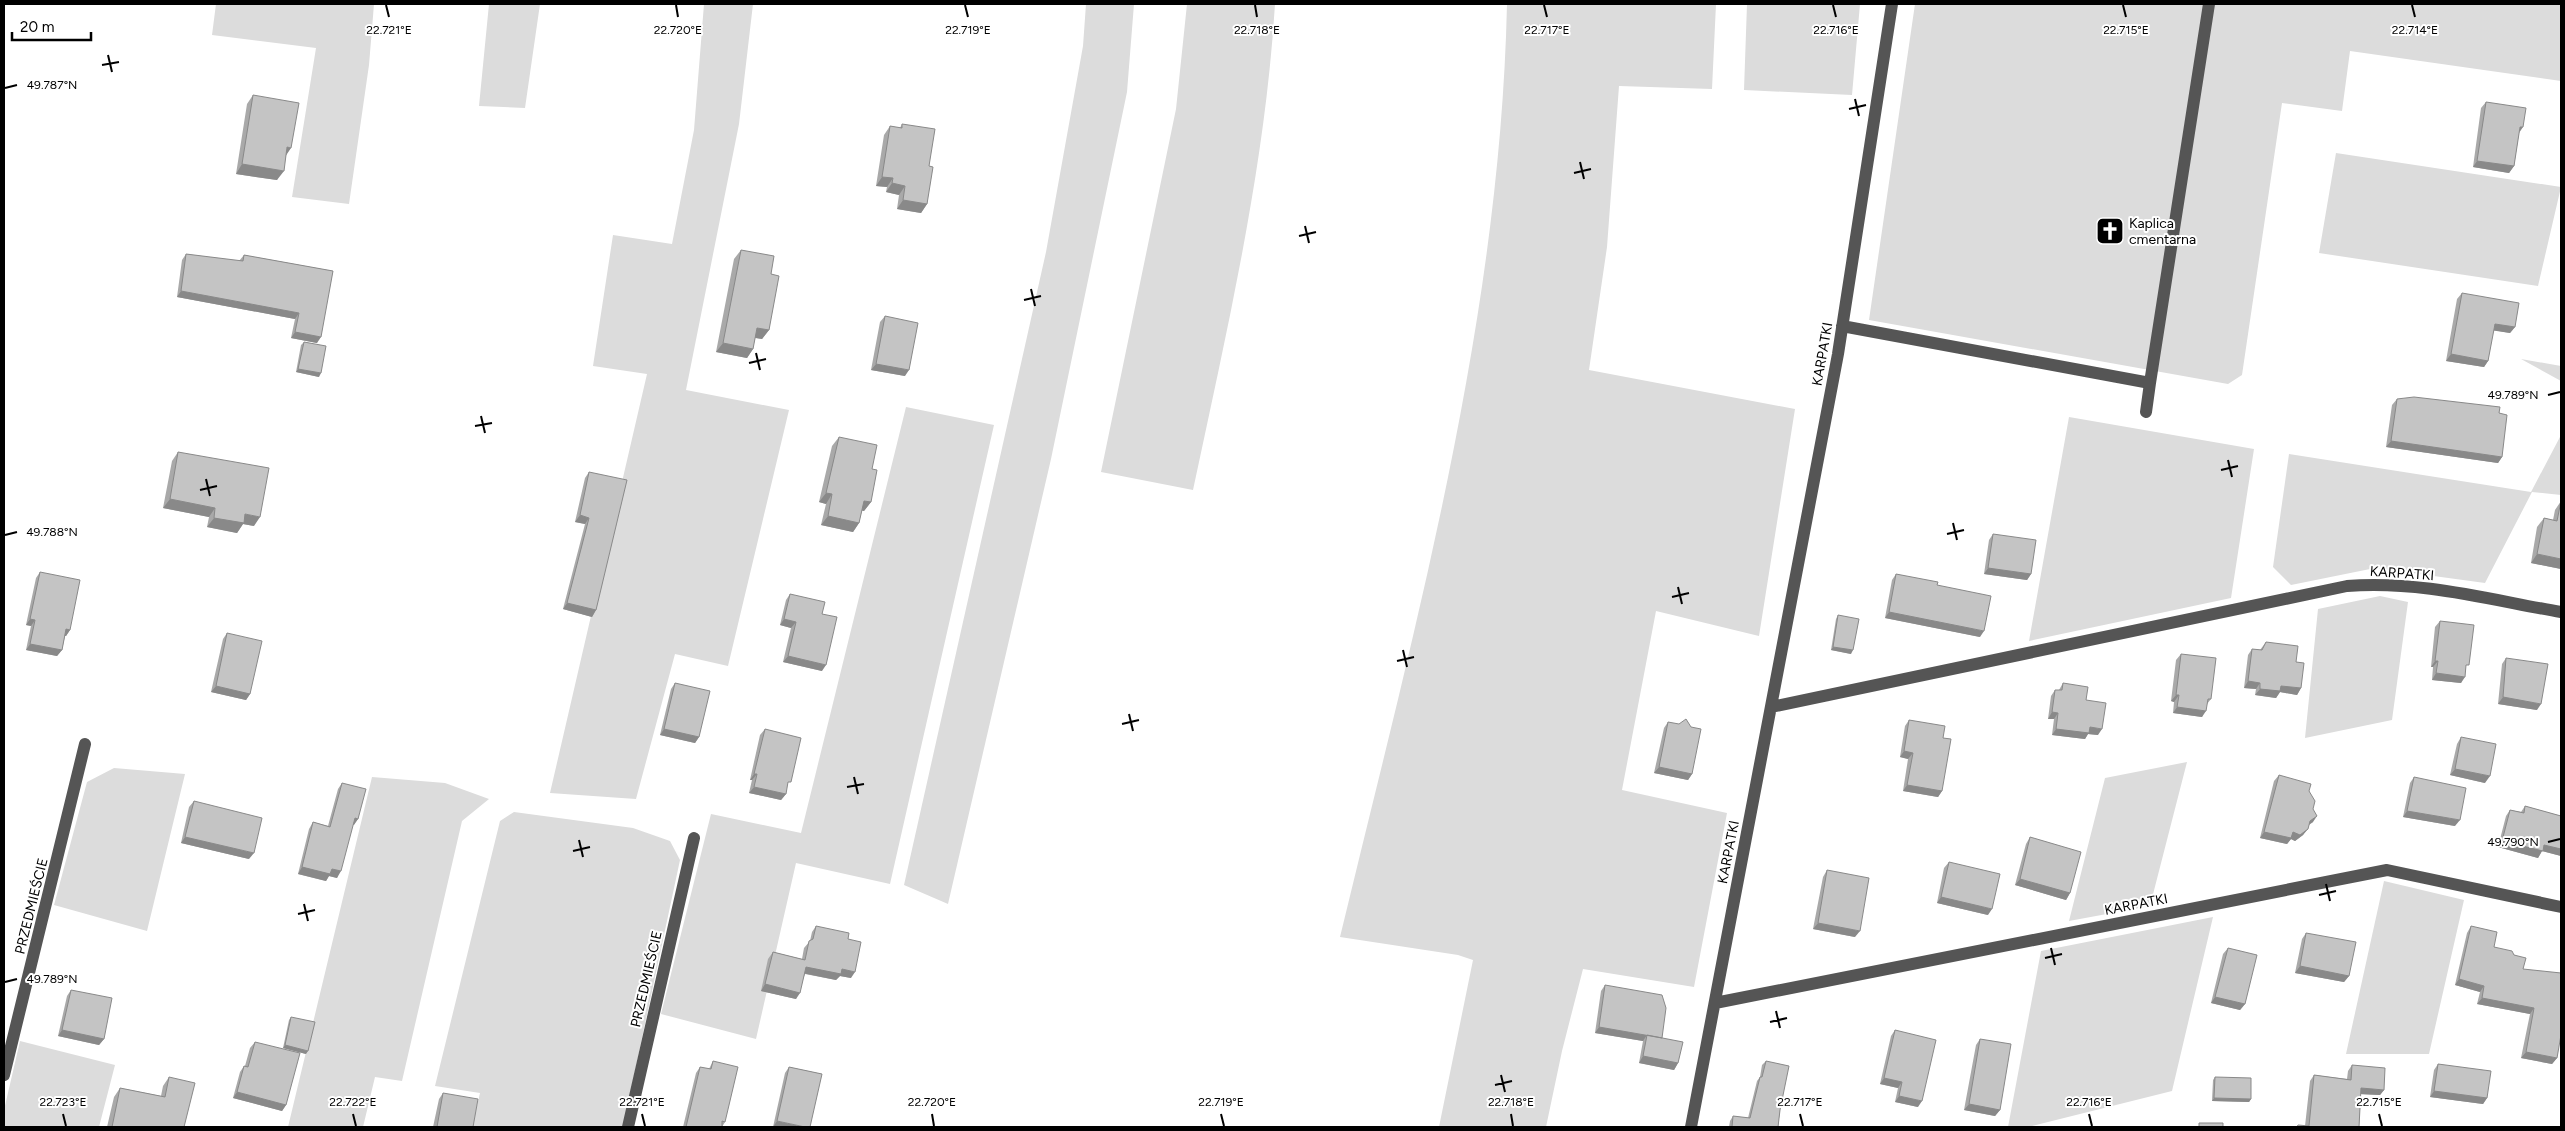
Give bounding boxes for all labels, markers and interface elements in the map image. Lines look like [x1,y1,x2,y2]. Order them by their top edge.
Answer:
scale bar [12,10,91,42]
text: 20 m [20,18,54,36]
text: 22.721°E [366,23,412,37]
text: 22.720°E [654,23,702,37]
text: 22.719°E [945,23,991,37]
text: 22.718°E [1234,23,1280,37]
text: 22.717°E [1524,23,1570,37]
text: 22.716°E [1813,23,1859,37]
text: 22.715°E [2103,23,2149,37]
text: 22.714°E [2392,23,2438,37]
text: 49.787°N [27,78,77,92]
place label: Kaplica cmentarna [2129,215,2196,248]
church icon: Kaplica cmentarna [2095,216,2125,246]
street label: KARPATKI [1809,321,1836,387]
text: 49.789°N [2487,388,2539,402]
text: 49.788°N [26,525,78,539]
street label: KARPATKI [2369,563,2435,584]
street label: KARPATKI [1714,819,1743,885]
text: 49.790°N [2487,835,2539,849]
street label: PRZEDMIEŚCIE [11,856,52,956]
street label: KARPATKI [2103,890,2169,919]
street label: PRZEDMIEŚCIE [627,929,666,1029]
text: 49.789°N [26,972,78,986]
text: 22.723°E [39,1095,87,1109]
text: 22.722°E [329,1095,377,1109]
text: 22.721°E [619,1095,665,1109]
text: 22.720°E [908,1095,956,1109]
text: 22.719°E [1198,1095,1244,1109]
text: 22.718°E [1488,1095,1534,1109]
text: 22.717°E [1777,1095,1823,1109]
text: 22.716°E [2066,1095,2112,1109]
text: 22.715°E [2356,1095,2402,1109]

